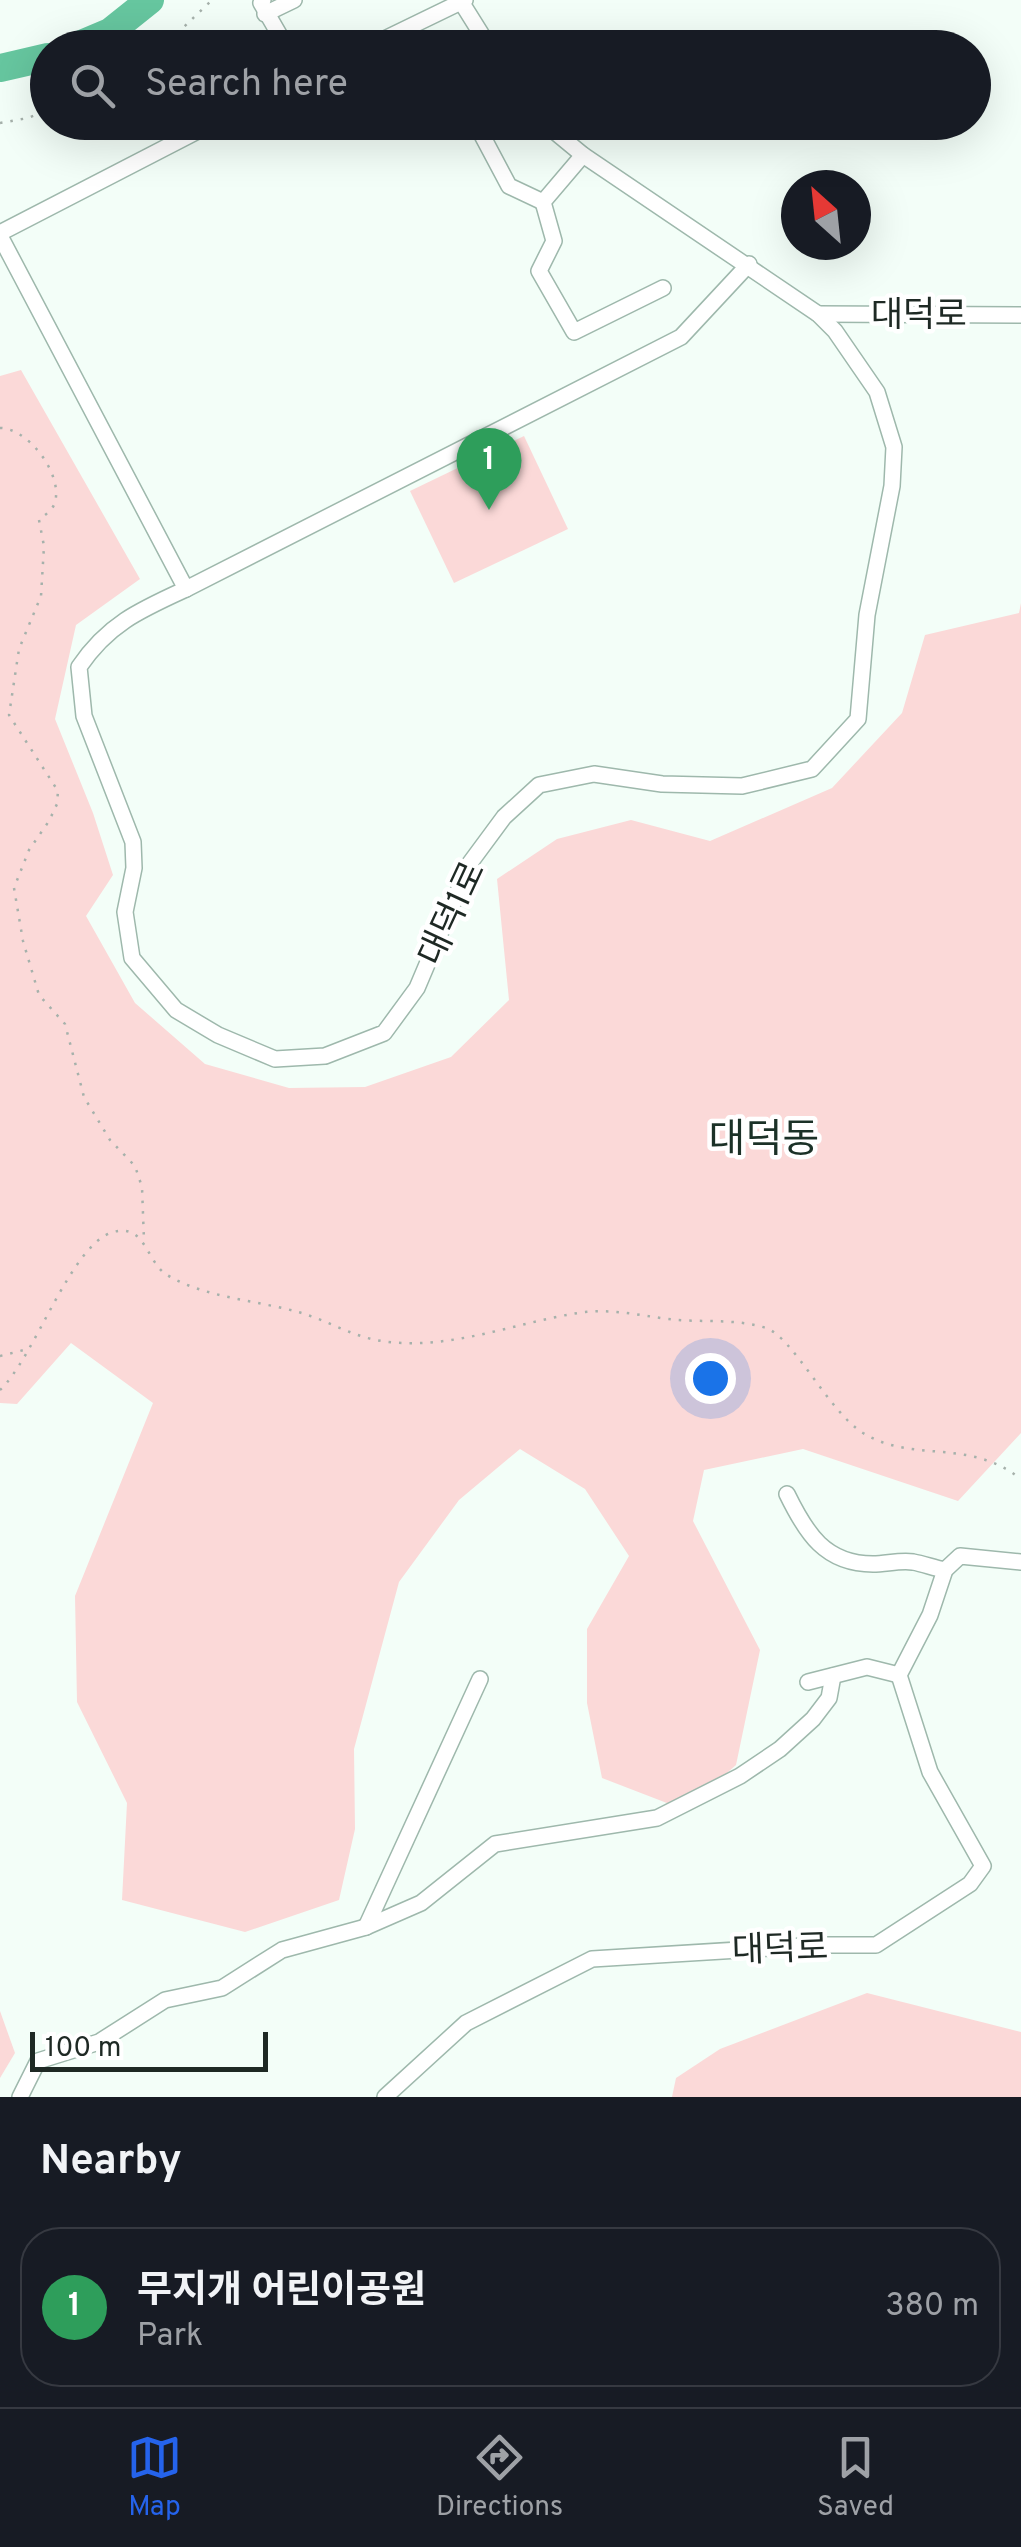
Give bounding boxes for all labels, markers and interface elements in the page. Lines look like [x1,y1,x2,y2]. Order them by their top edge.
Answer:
search box [30,30,991,140]
icon: search [65,58,120,113]
text: Search here [145,61,348,110]
north arrow [781,170,871,260]
street label: 대덕로 [871,295,967,339]
pin: 1 [456,428,522,510]
street label: 대덕1로 [411,855,497,973]
district label: 대덕동 [709,1117,819,1167]
your location [685,1353,736,1404]
street label: 대덕로 [731,1927,829,1975]
scale bar [30,2027,268,2072]
text: 100 m [45,2031,121,2067]
text: Nearby [40,2136,182,2189]
text: 무지개 어린이공원 [137,2268,426,2317]
text: 1 [68,2287,81,2327]
text: 380 m [885,2287,979,2327]
text: Park [137,2317,203,2357]
tab: Map [127,2430,182,2526]
tab: Directions [436,2430,563,2526]
tab: Saved [817,2430,894,2526]

